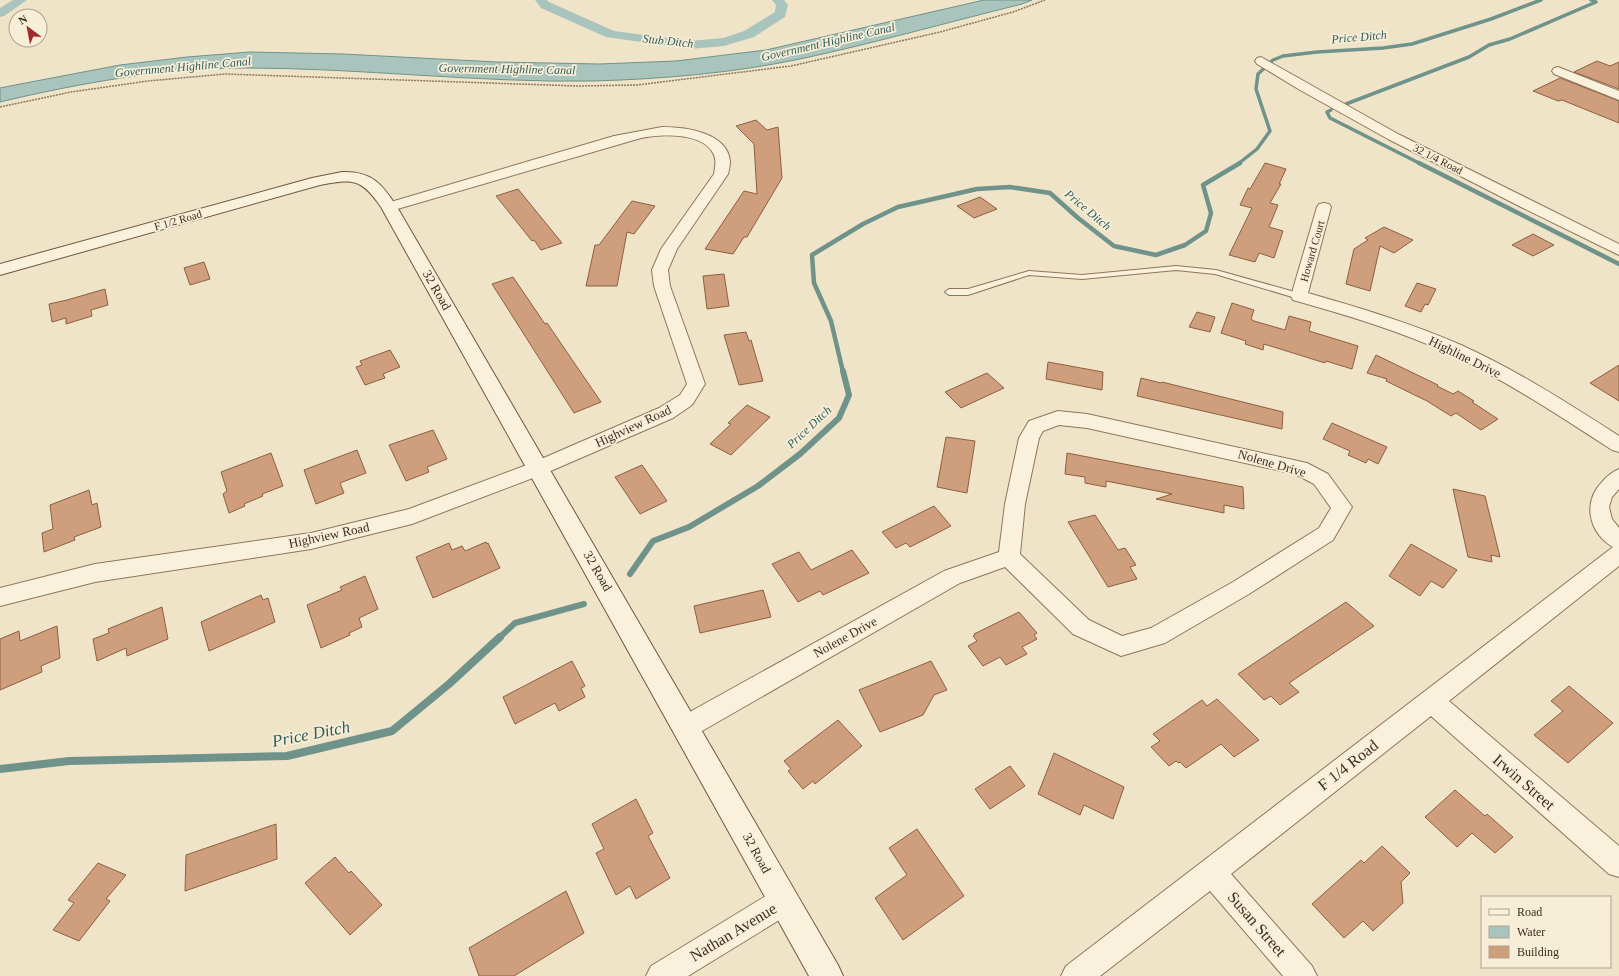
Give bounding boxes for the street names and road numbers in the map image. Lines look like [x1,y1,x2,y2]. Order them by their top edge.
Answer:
street label: 32 1/4 Road [1411,141,1465,177]
street label: F 1/2 Road [153,207,204,233]
street label: Howard Court [1298,219,1326,283]
street label: 32 Road [420,267,455,313]
street label: Highline Drive [1427,333,1504,381]
street label: Highview Road [593,402,674,450]
street label: Nolene Drive [1236,446,1308,480]
street label: Highview Road [287,519,371,551]
street label: 32 Road [581,548,616,594]
street label: Nolene Drive [811,613,880,661]
street label: F 1/4 Road [1315,736,1381,794]
street label: Irwin Street [1490,751,1559,814]
street label: 32 Road [740,830,774,876]
street label: Susan Street [1224,888,1290,960]
street label: Nathan Avenue [687,900,779,964]

